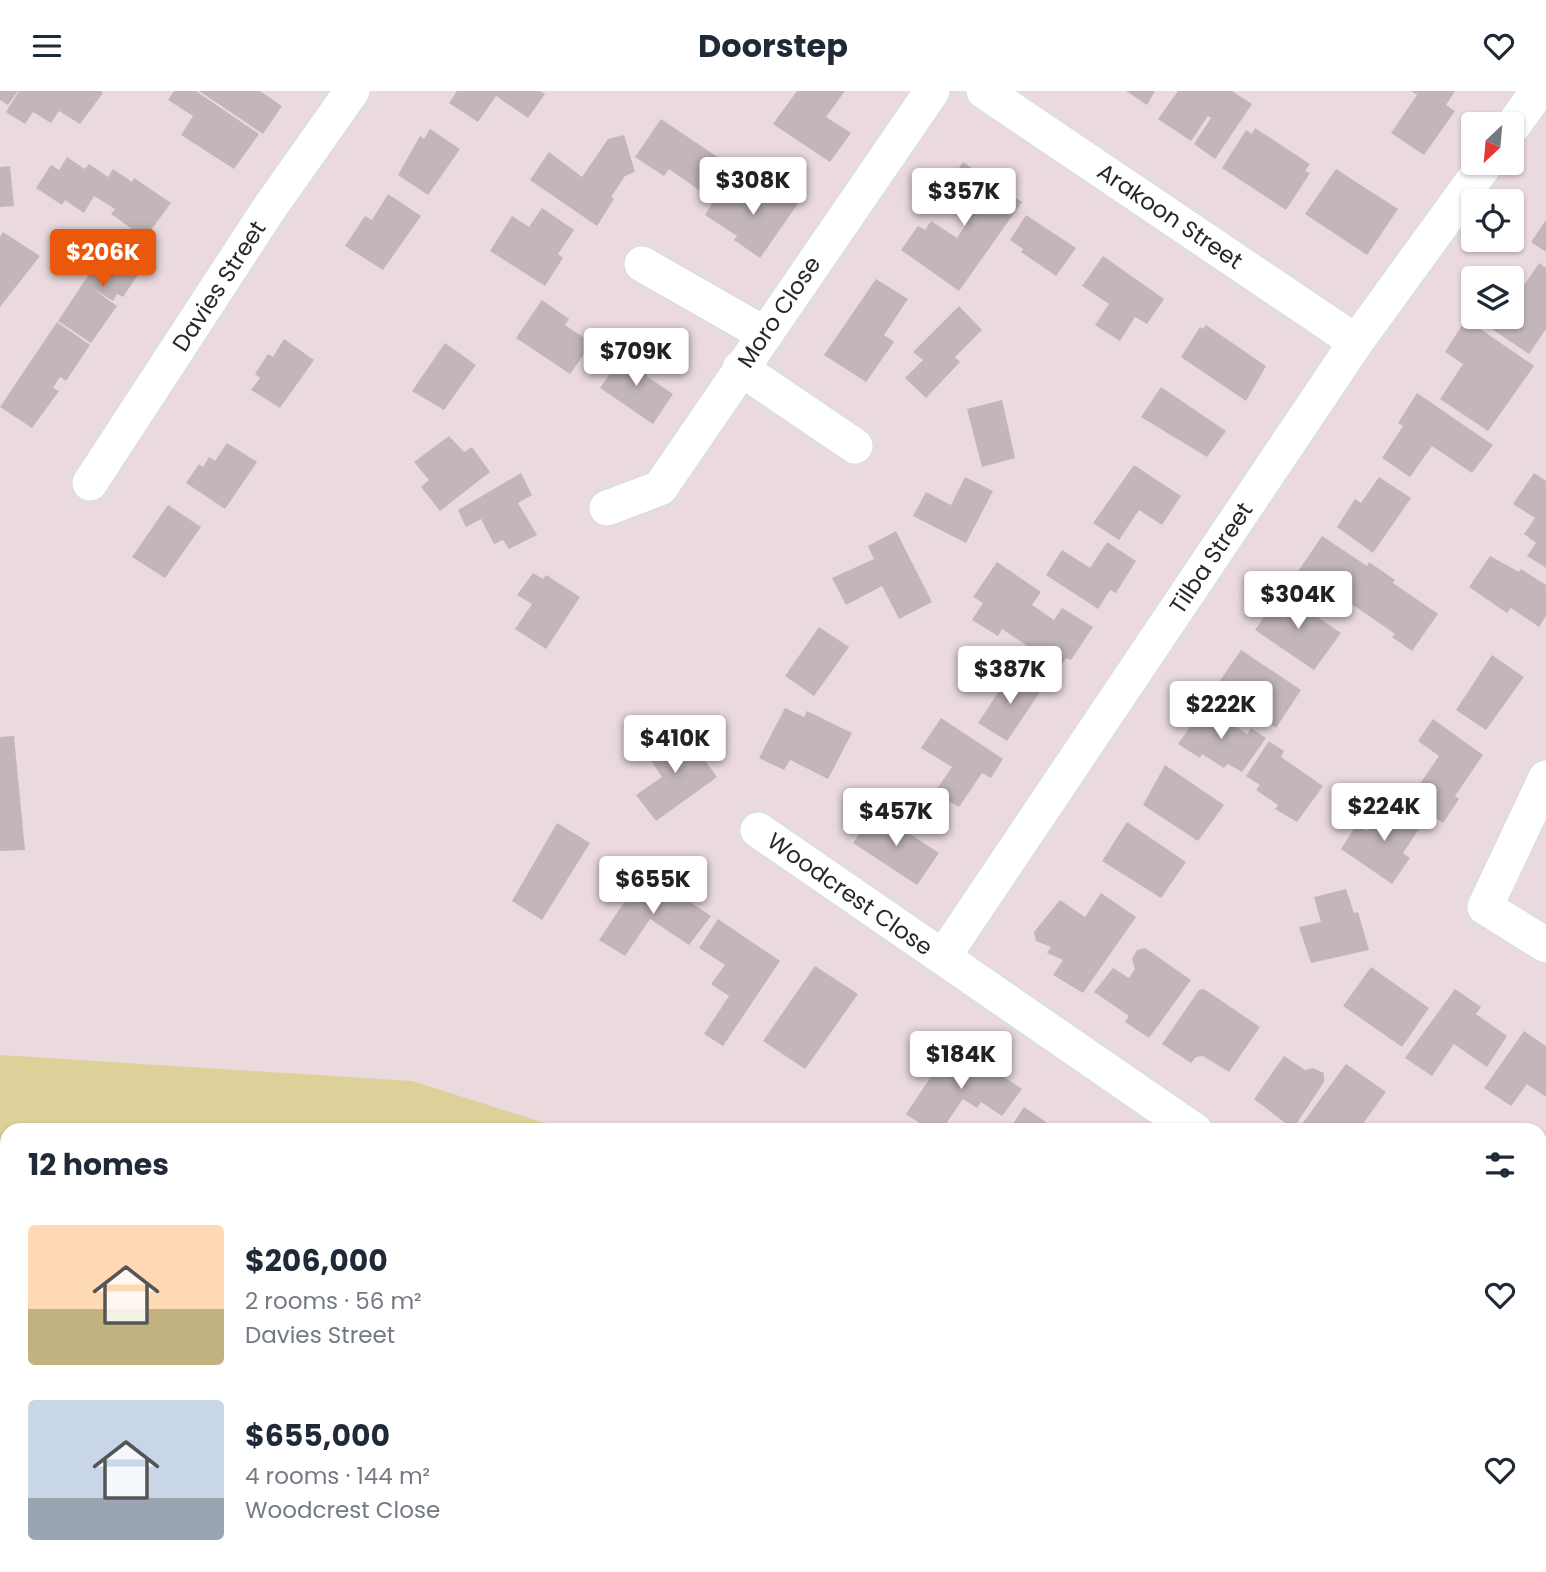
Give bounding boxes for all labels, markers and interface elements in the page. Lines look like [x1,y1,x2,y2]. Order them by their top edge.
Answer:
text: Doorstep [698,23,848,68]
icon: menu [28,27,66,65]
icon: heart [1480,27,1518,65]
north arrow [1461,112,1524,175]
map controls [1461,112,1524,329]
street label: Arakoon Street [1091,155,1249,277]
pin: $308K [704,157,802,217]
text: $308K [716,164,790,196]
pin: $357K [915,169,1013,228]
text: $357K [928,175,1000,207]
button: locate [1461,189,1524,252]
street label: Davies Street [165,214,273,358]
pin: $206K [54,229,152,289]
text: $206K [66,236,140,268]
street label: Moro Close [730,250,828,374]
button: layers [1461,266,1524,329]
pin: $709K [587,329,685,388]
text: $709K [600,335,672,367]
street label: Tilba Street [1162,496,1260,620]
pin: $304K [1249,571,1347,631]
text: $304K [1260,578,1336,610]
pin: $387K [961,647,1059,706]
text: $387K [974,653,1046,685]
pin: $222K [1172,681,1270,741]
text: $222K [1186,688,1256,720]
pin: $410K [626,715,724,775]
text: $410K [640,722,710,754]
pin: $224K [1335,783,1433,843]
pin: $457K [847,789,945,848]
text: $224K [1347,790,1421,822]
text: $457K [859,795,933,827]
street label: Woodcrest Close [761,825,939,963]
pin: $655K [604,857,702,916]
text: $655K [615,863,691,895]
pin: $184K [912,1031,1010,1091]
text: $184K [926,1038,996,1070]
text: 12 homes [28,1143,169,1186]
icon: filters [1481,1146,1519,1184]
text: $206,000 [245,1239,388,1282]
icon: home [84,1253,168,1337]
icon: heart [1481,1276,1519,1314]
text: 2 rooms · 56 m² [245,1285,422,1317]
text: Davies Street [245,1319,395,1351]
text: $655,000 [245,1414,390,1457]
icon: home [84,1428,168,1512]
icon: heart [1481,1451,1519,1489]
text: 4 rooms · 144 m² [245,1460,430,1492]
text: Woodcrest Close [245,1494,440,1526]

